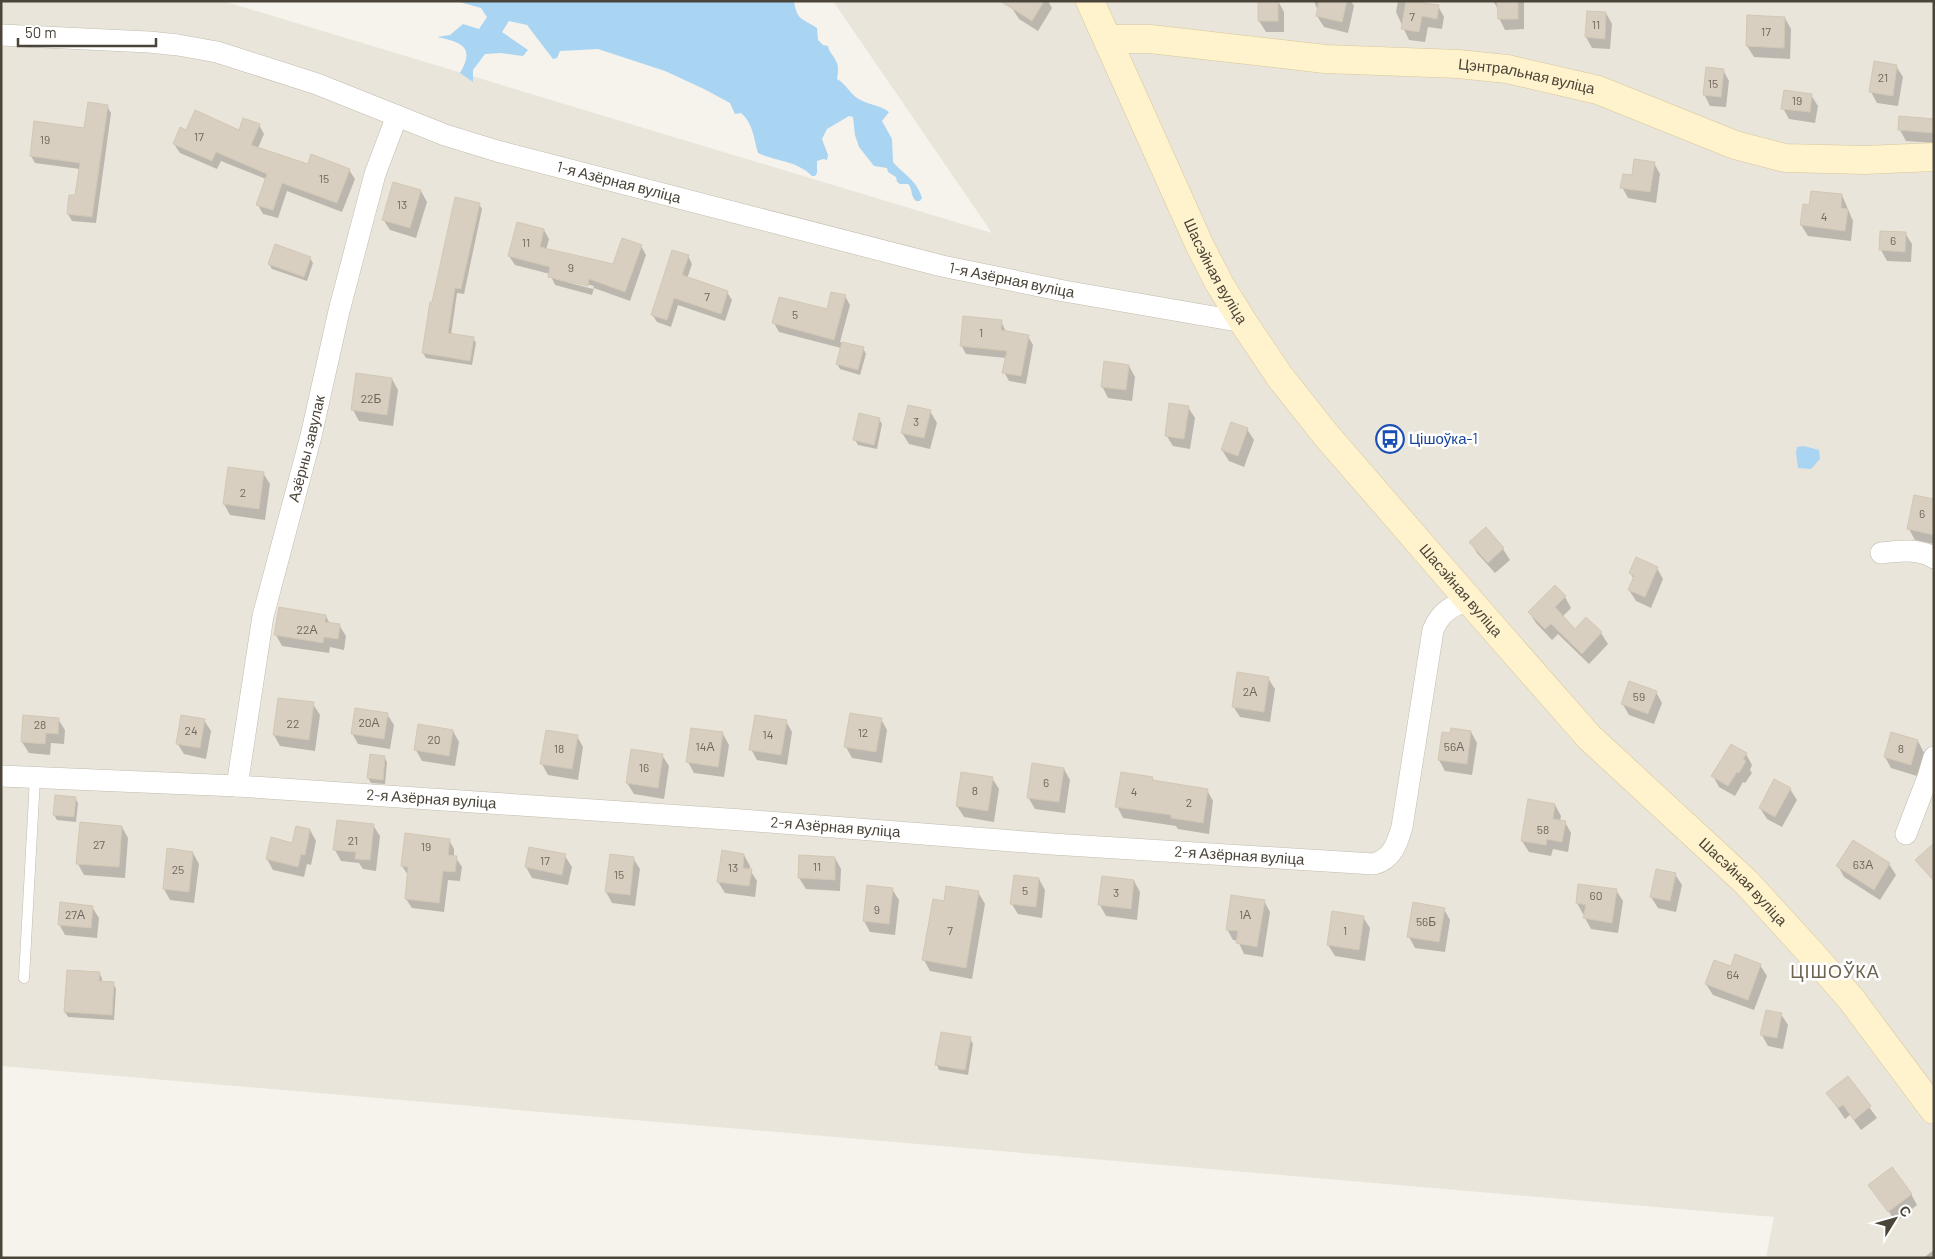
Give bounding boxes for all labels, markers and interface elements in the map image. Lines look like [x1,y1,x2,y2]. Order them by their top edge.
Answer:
house number: 7 [1409,9,1415,23]
scale bar [18,15,155,47]
house number: 11 [1592,17,1600,31]
text: 50 m [25,23,57,41]
house number: 17 [1761,24,1771,38]
street label: Цэнтральная вуліца [1458,54,1598,97]
house number: 21 [1878,70,1888,84]
house number: 15 [1708,76,1718,90]
house number: 19 [1792,93,1802,107]
house number: 17 [194,129,204,143]
house number: 19 [40,132,50,146]
street label: 1-я Азёрная вуліца [555,157,684,206]
house number: 15 [319,171,329,185]
house number: 13 [397,197,407,211]
house number: 4 [1821,209,1827,223]
street label: Шасэйная вуліца [1181,215,1252,327]
house number: 6 [1890,233,1896,247]
house number: 11 [522,235,530,249]
street label: 1-я Азёрная вуліца [948,258,1077,301]
house number: 9 [568,260,574,274]
house number: 7 [704,289,710,303]
house number: 5 [792,307,798,321]
house number: 1 [979,325,983,339]
house number: 22Б [361,391,381,405]
street label: Азёрны завулак [284,393,328,504]
house number: 3 [913,414,919,428]
bus stop icon: Цішоўка-1 [1375,424,1405,454]
place label: Цішоўка-1 [1409,429,1478,447]
house number: 2 [240,485,246,499]
house number: 6 [1919,506,1925,520]
street label: Шасэйная вуліца [1416,540,1507,641]
house number: 22А [297,622,317,636]
house number: 2А [1243,684,1257,698]
house number: 59 [1633,689,1645,703]
house number: 20А [358,715,380,729]
house number: 22 [287,716,299,730]
house number: 28 [34,717,46,731]
house number: 24 [184,723,198,737]
house number: 12 [858,725,868,739]
house number: 14 [763,727,773,741]
house number: 20 [427,732,441,746]
house number: 14А [696,739,714,753]
house number: 56А [1444,739,1464,753]
house number: 18 [554,741,564,755]
house number: 8 [1898,741,1904,755]
house number: 16 [639,760,649,774]
house number: 6 [1043,775,1049,789]
house number: 8 [972,783,978,797]
house number: 4 [1131,784,1137,798]
street label: 2-я Азёрная вуліца [366,785,498,811]
house number: 2 [1186,795,1192,809]
street label: 2-я Азёрная вуліца [770,812,902,840]
house number: 58 [1537,822,1549,836]
house number: 21 [348,833,358,847]
street label: Шасэйная вуліца [1696,833,1792,929]
house number: 27 [93,837,105,851]
house number: 19 [421,839,431,853]
street label: 2-я Азёрная вуліца [1174,842,1306,868]
house number: 17 [540,853,550,867]
house number: 63А [1853,857,1873,871]
house number: 11 [813,859,821,873]
house number: 13 [728,860,738,874]
house number: 25 [172,862,184,876]
house number: 15 [614,867,624,881]
house number: 5 [1022,883,1028,897]
house number: 3 [1113,885,1119,899]
house number: 60 [1590,888,1602,902]
house number: 9 [874,902,880,916]
house number: 27А [65,907,85,921]
house number: 1А [1239,907,1251,921]
house number: 56Б [1416,914,1436,928]
house number: 7 [947,923,953,937]
house number: 1 [1343,923,1347,937]
district label: ЦІШОЎКА [1790,960,1880,982]
house number: 64 [1727,967,1739,981]
north arrow [1870,1194,1920,1244]
text: С [1896,1202,1916,1220]

